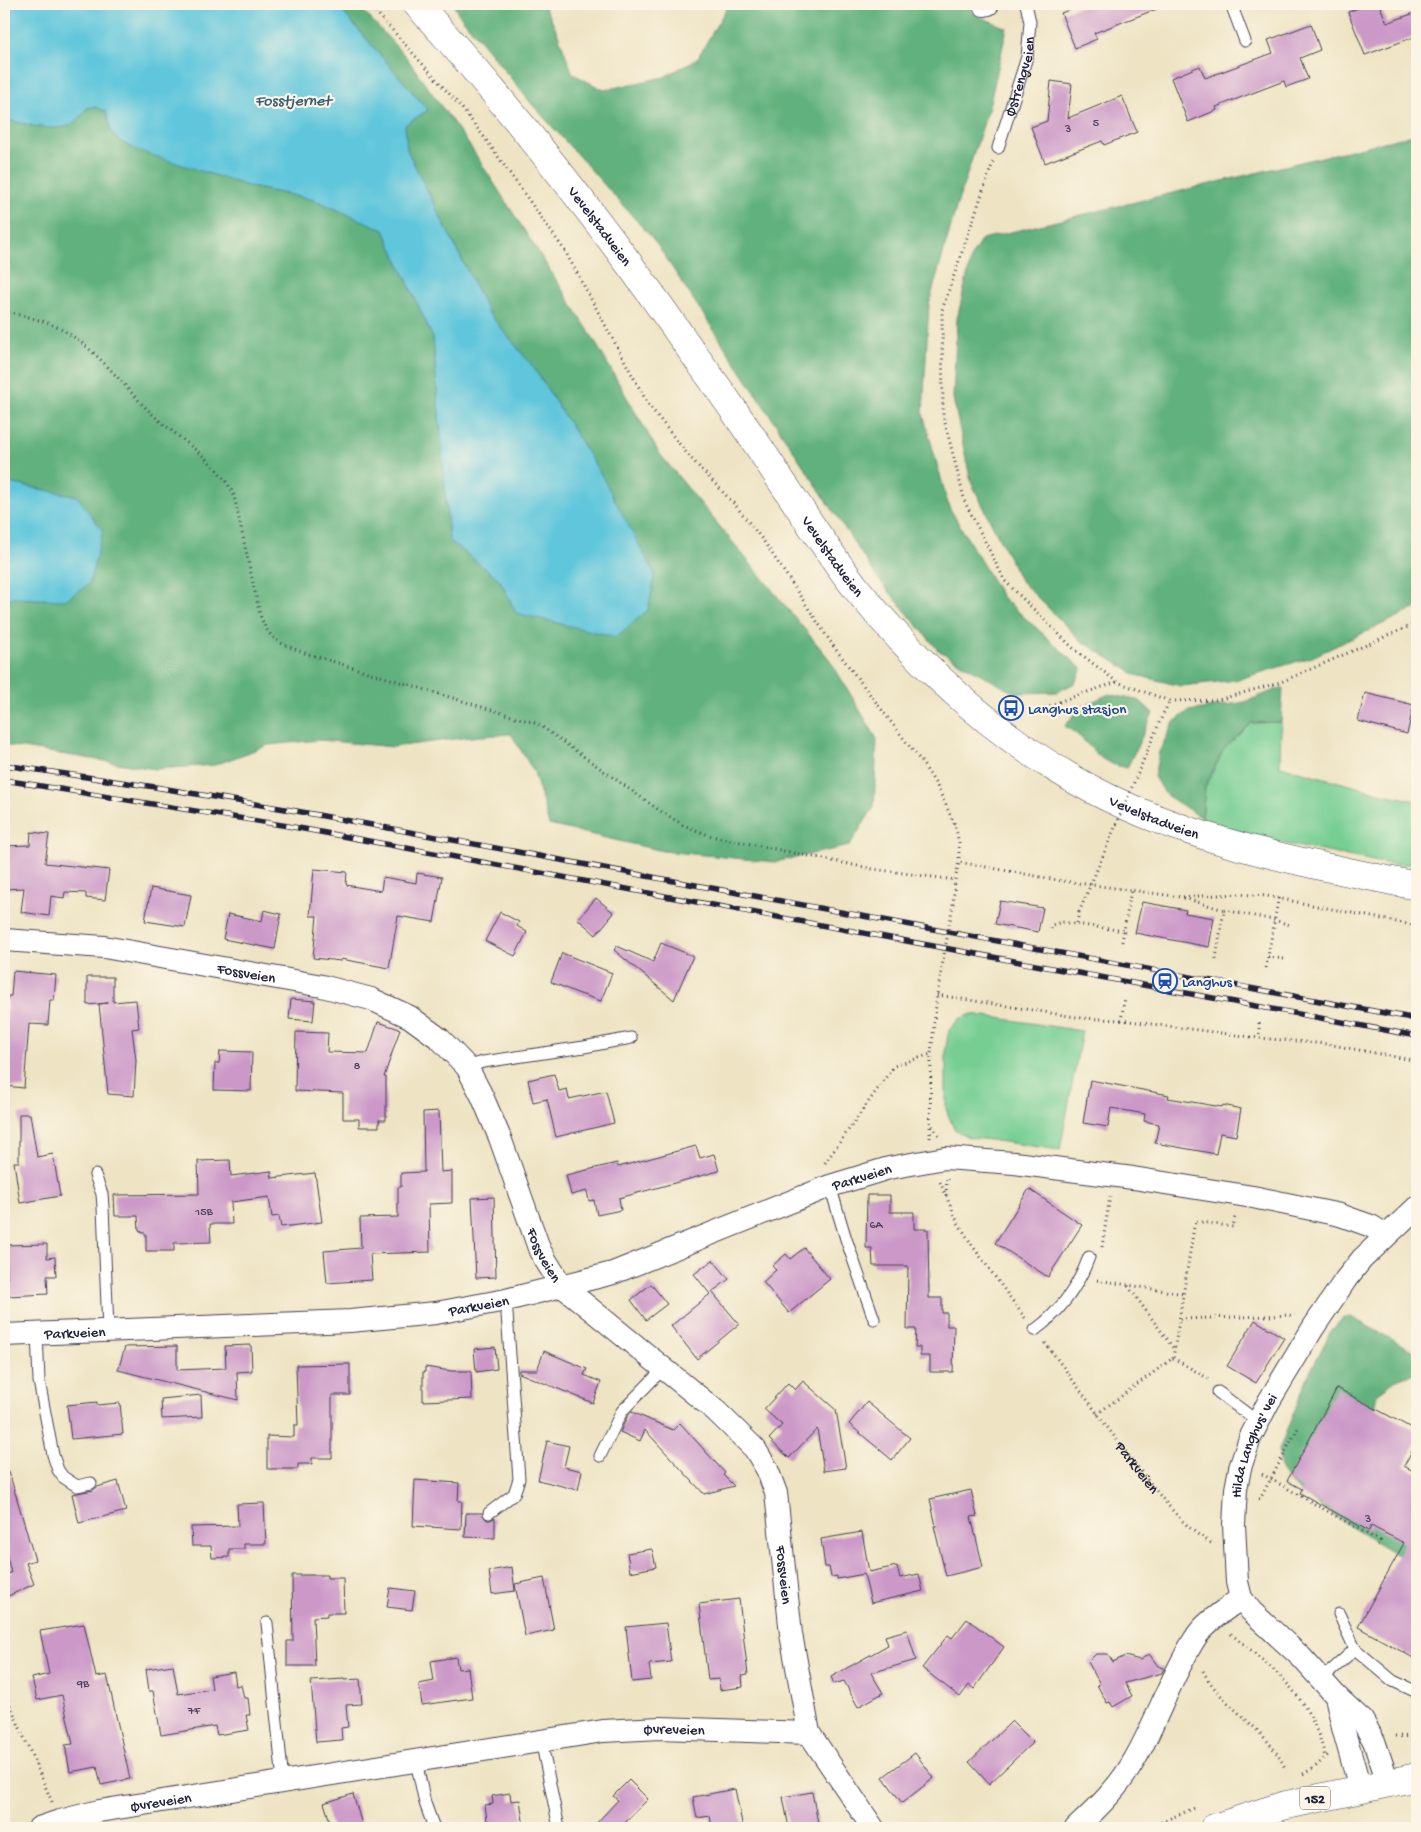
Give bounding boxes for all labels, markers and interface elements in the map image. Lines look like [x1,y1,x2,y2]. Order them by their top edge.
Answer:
street label: Østrengveien [1002,36,1040,119]
water label: Fosstjernet [255,93,333,112]
house number: 5 [1093,117,1099,131]
house number: 3 [1064,123,1071,137]
street label: Vevelstadveien [562,183,635,270]
street label: Vevelstadveien [796,512,867,601]
bus stop icon: Langhus stasjon [998,695,1024,721]
place label: Langhus stasjon [1028,701,1126,719]
street label: Vevelstadveien [1105,792,1201,844]
street label: Fossveien [214,960,277,989]
station icon: Langhus [1152,968,1178,994]
place label: Langhus [1182,974,1233,992]
house number: 8 [354,1060,361,1074]
street label: Parkveien [829,1161,894,1196]
house number: 15B [194,1206,214,1220]
house number: 6A [869,1219,883,1233]
street label: Fossveien [521,1225,564,1286]
street label: Parkveien [446,1293,511,1322]
street label: Parkveien [43,1324,106,1344]
street label: Hilda Langhus' vei [1229,1391,1282,1498]
street label: Parkveien [1110,1438,1162,1498]
house number: 3 [1364,1513,1371,1527]
street label: Fossveien [771,1544,795,1605]
house number: 9B [76,1678,90,1692]
house number: 7F [187,1705,201,1719]
street label: Øvreveien [643,1721,705,1740]
road number: 152 [1300,1786,1330,1810]
street label: Øvreveien [129,1789,193,1817]

